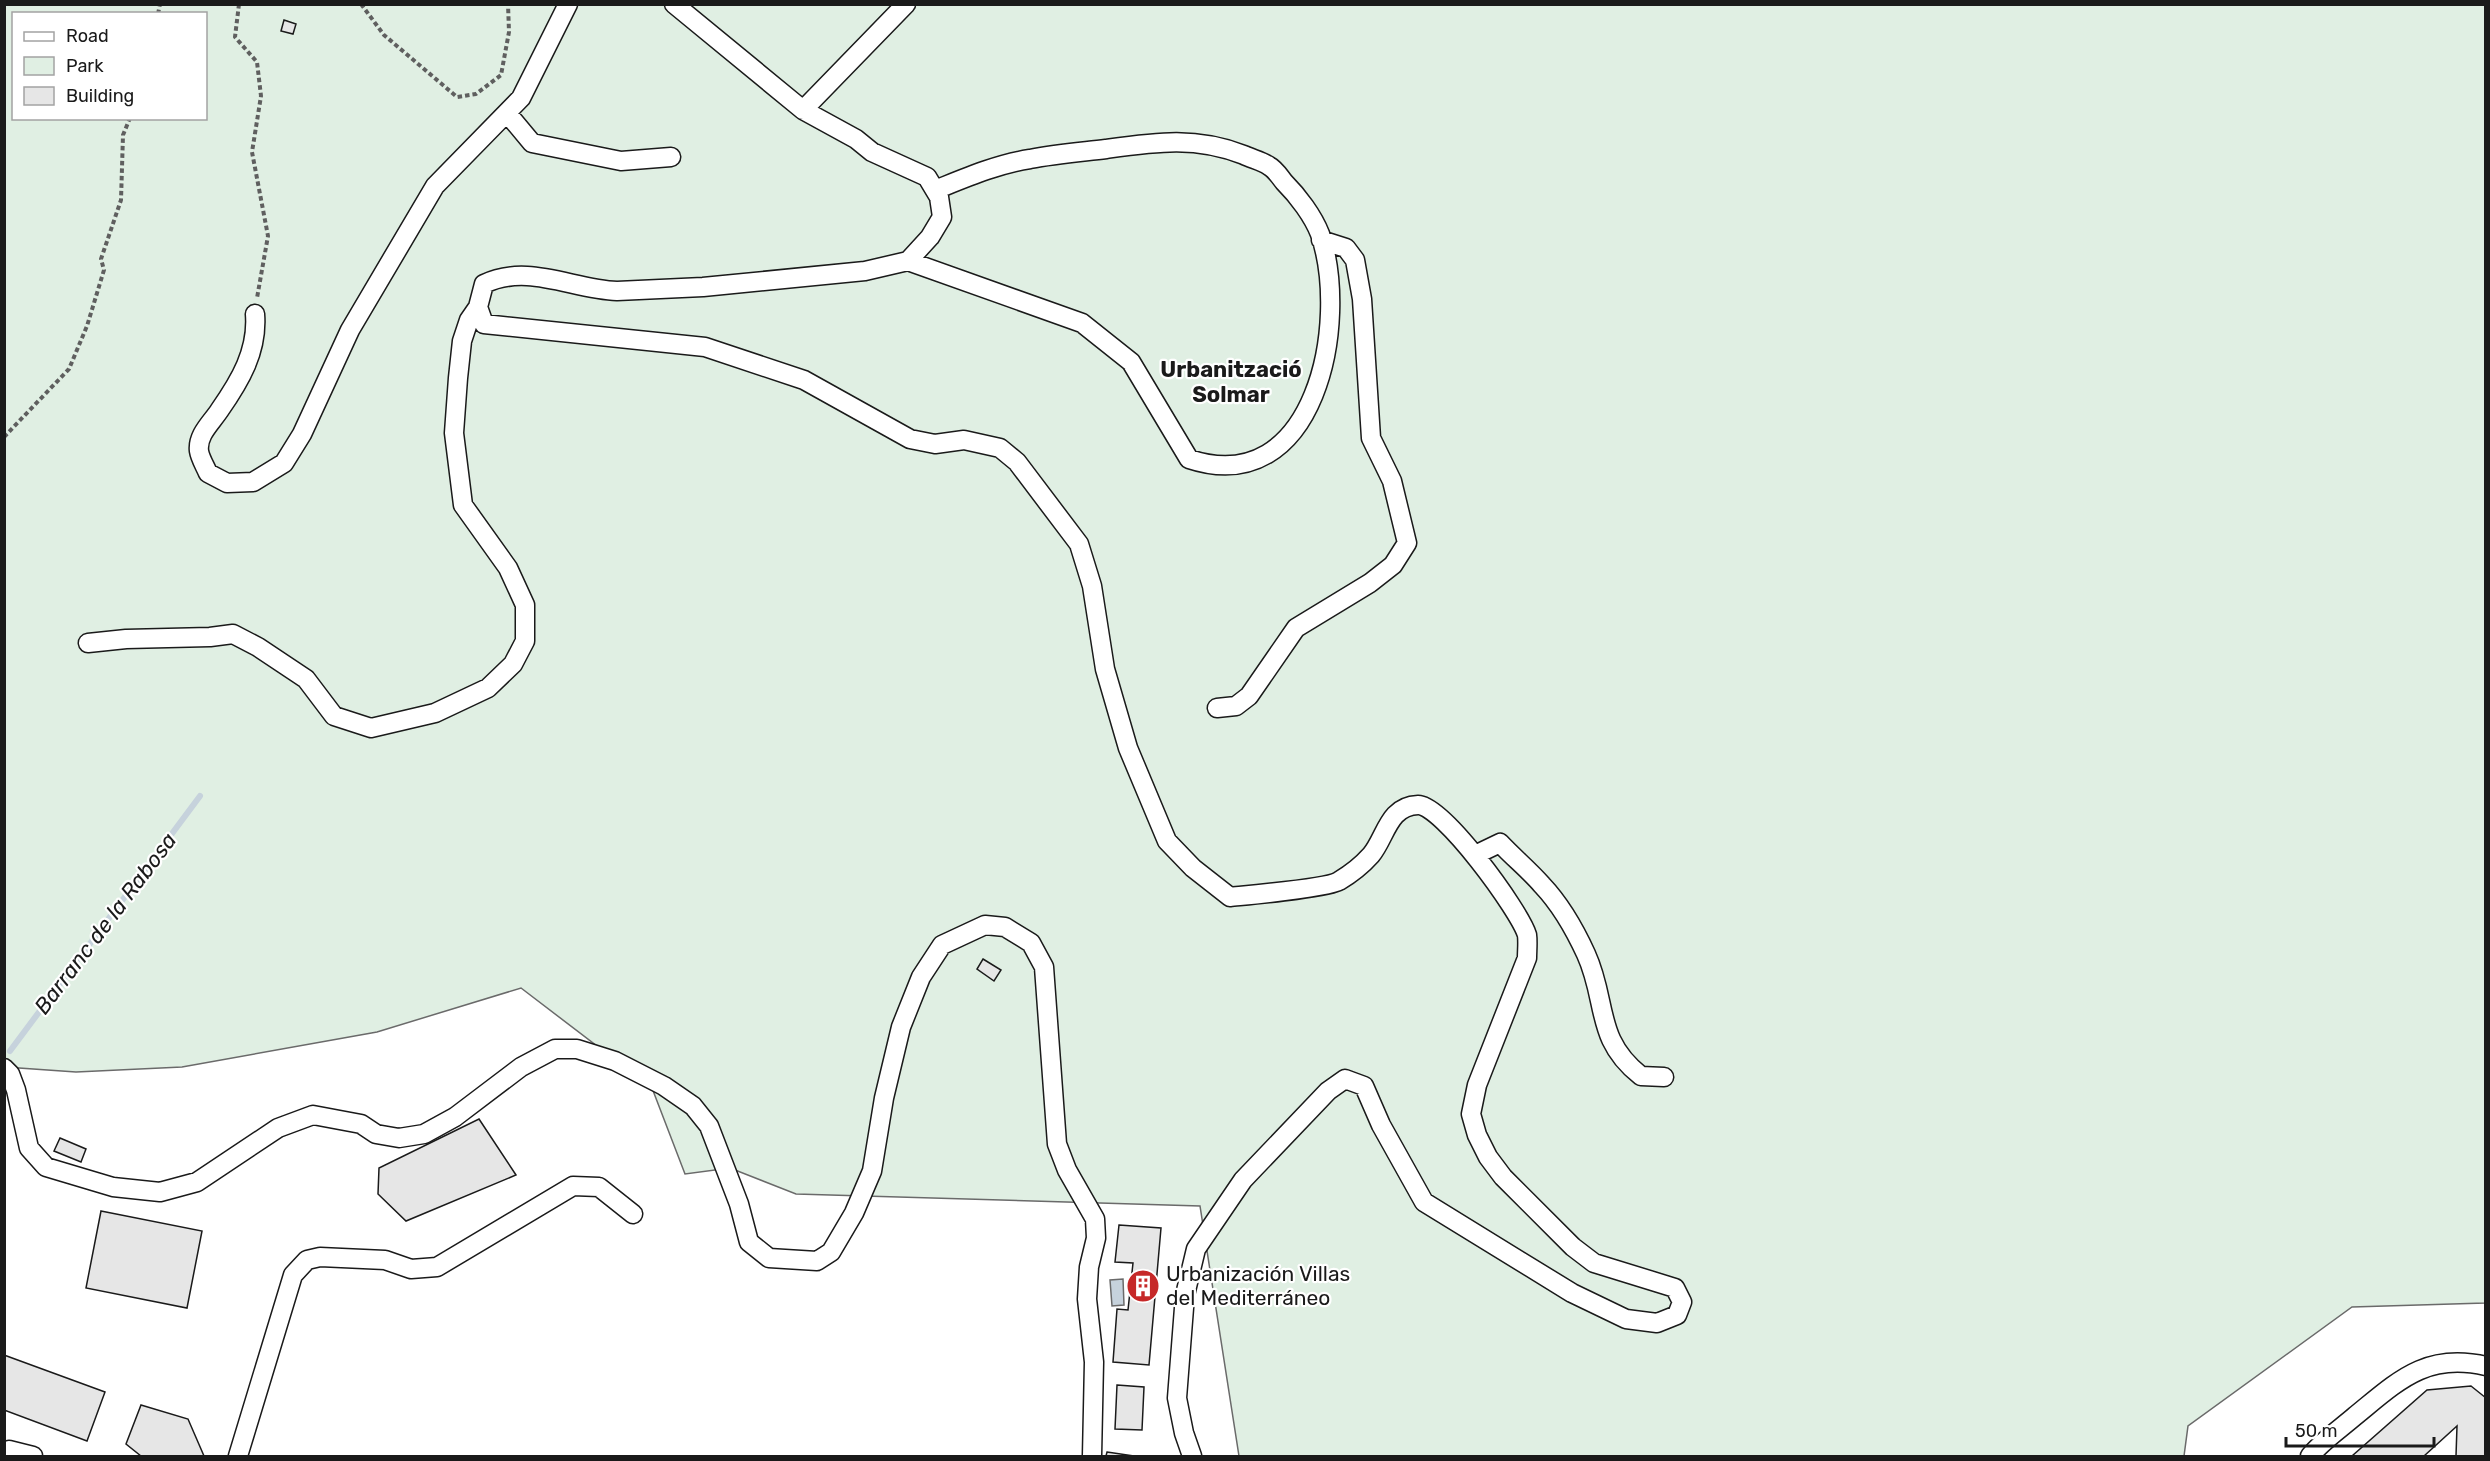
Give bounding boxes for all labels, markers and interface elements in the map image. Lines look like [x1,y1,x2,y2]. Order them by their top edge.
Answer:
legend [12,12,207,120]
text: Road [66,25,109,47]
text: Park [66,55,104,77]
text: Building [66,85,134,107]
district label: Urbanització Solmar [1160,356,1302,408]
water label: Barranc de la Rabosa [28,827,182,1019]
place label: Urbanización Villas del Mediterráneo [1166,1261,1350,1310]
building icon: Urbanización Villas del Mediterráneo [1125,1268,1161,1304]
scale bar [2286,1410,2434,1448]
text: 50 m [2295,1420,2338,1442]

